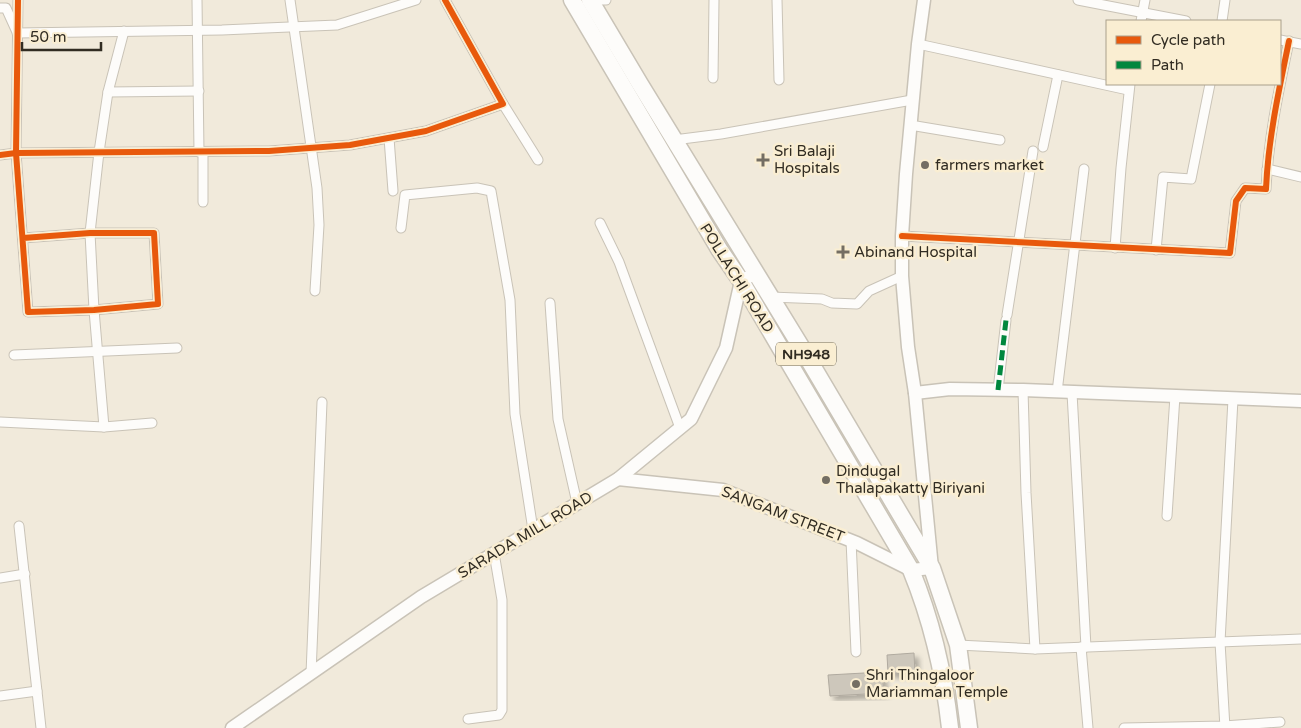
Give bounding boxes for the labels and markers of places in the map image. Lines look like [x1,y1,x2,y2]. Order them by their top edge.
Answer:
place label: Sri Balaji Hospitals [774,142,840,177]
marker: Sri Balaji Hospitals [756,153,770,167]
place label: farmers market [935,156,1044,174]
marker: farmers market [919,159,931,171]
place label: Abinand Hospital [854,243,977,261]
marker: Abinand Hospital [836,245,850,259]
place label: Dindugal Thalapakatty Biriyani [836,462,985,497]
marker: Dindugal Thalapakatty Biriyani [820,474,832,486]
place label: Shri Thingaloor Mariamman Temple [866,666,1008,701]
marker: Shri Thingaloor Mariamman Temple [850,678,862,690]

